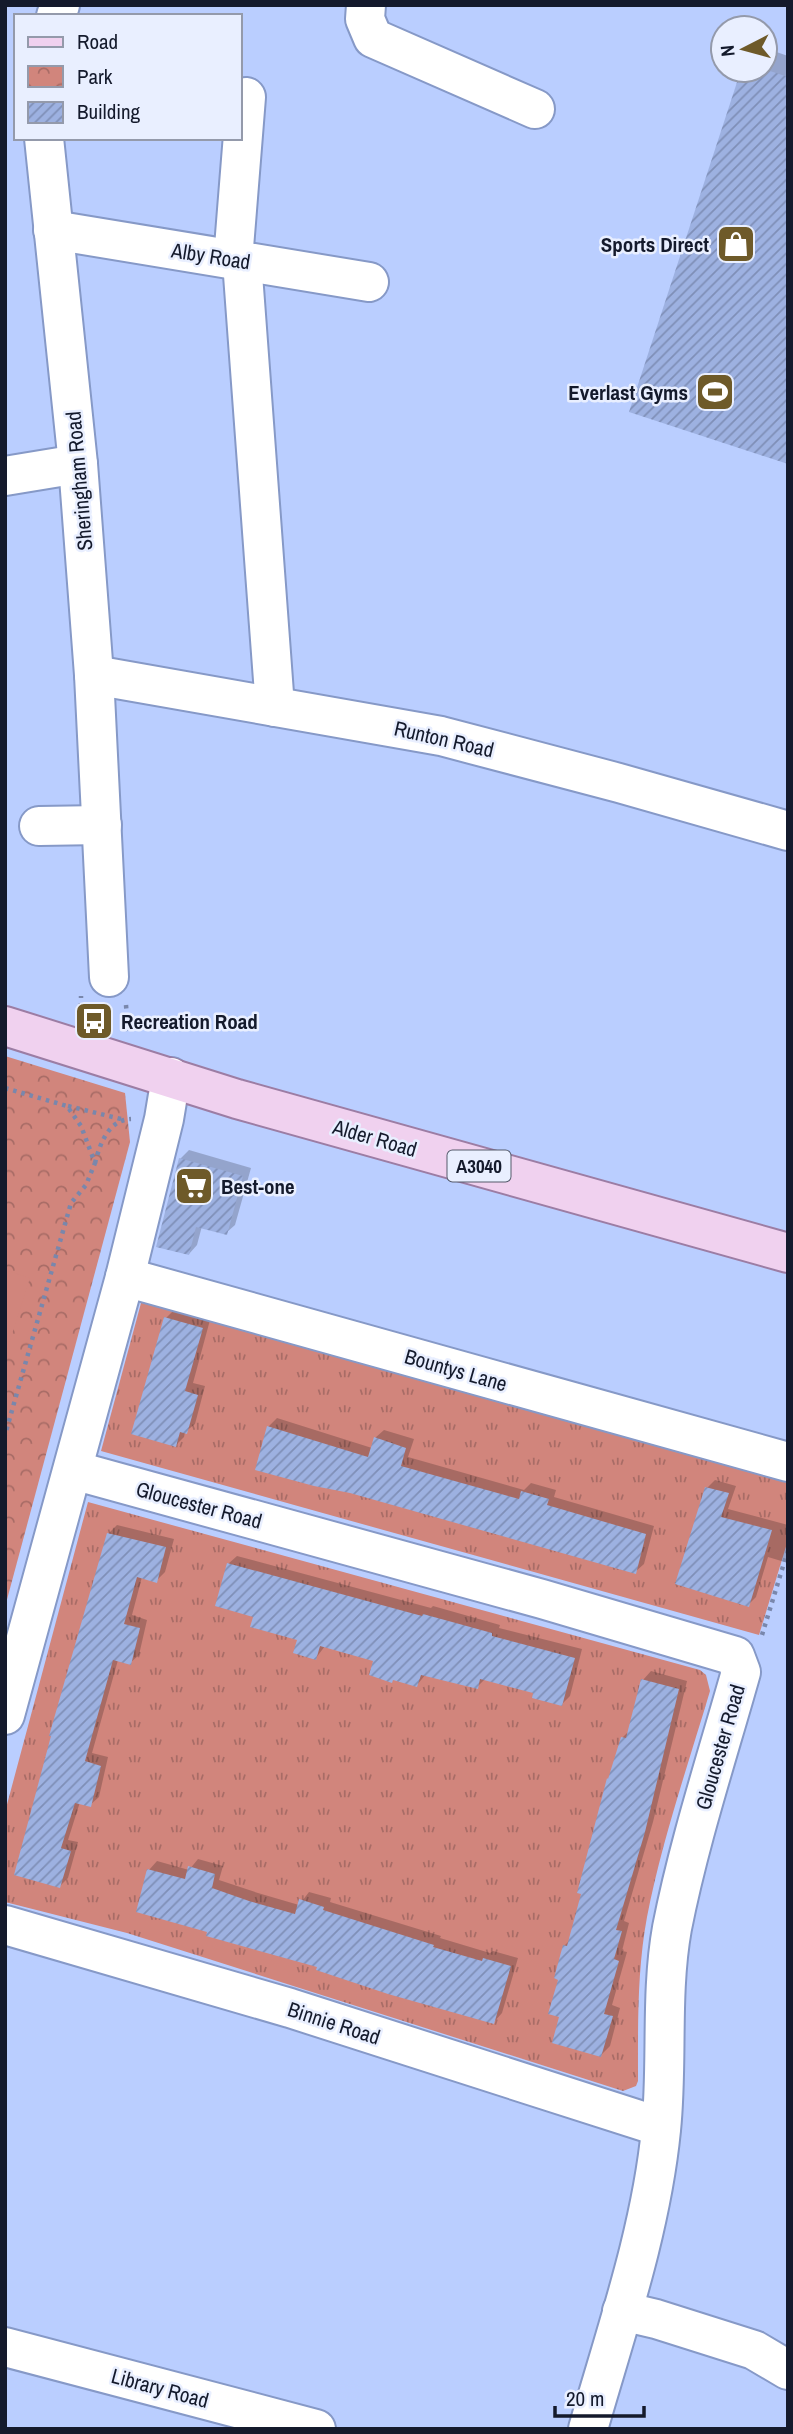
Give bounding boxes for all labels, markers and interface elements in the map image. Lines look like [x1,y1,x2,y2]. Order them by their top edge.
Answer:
legend [14,14,242,140]
north arrow [709,14,779,84]
text: Road [77,27,118,56]
text: N [714,44,741,58]
text: Park [77,62,113,91]
text: Building [77,97,141,126]
shop icon: Sports Direct [715,223,757,265]
place label: Sports Direct [601,230,709,259]
street label: Alby Road [169,235,253,277]
sports icon: Everlast Gyms [694,371,736,413]
place label: Everlast Gyms [568,378,688,407]
street label: Sheringham Road [58,410,100,552]
street label: Runton Road [391,713,497,765]
bus stop icon: Recreation Road [73,1000,115,1042]
place label: Recreation Road [121,1007,258,1036]
street label: Alder Road [329,1112,420,1164]
road number: A3040 [448,1150,510,1182]
supermarket icon: Best-one [173,1165,215,1207]
place label: Best-one [221,1172,295,1201]
street label: Bountys Lane [401,1342,511,1398]
street label: Gloucester Road [133,1474,265,1536]
street label: Gloucester Road [688,1681,752,1813]
street label: Binnie Road [284,1994,384,2052]
street label: Library Road [108,2361,212,2415]
scale bar [555,2374,644,2418]
text: 20 m [566,2384,604,2413]

